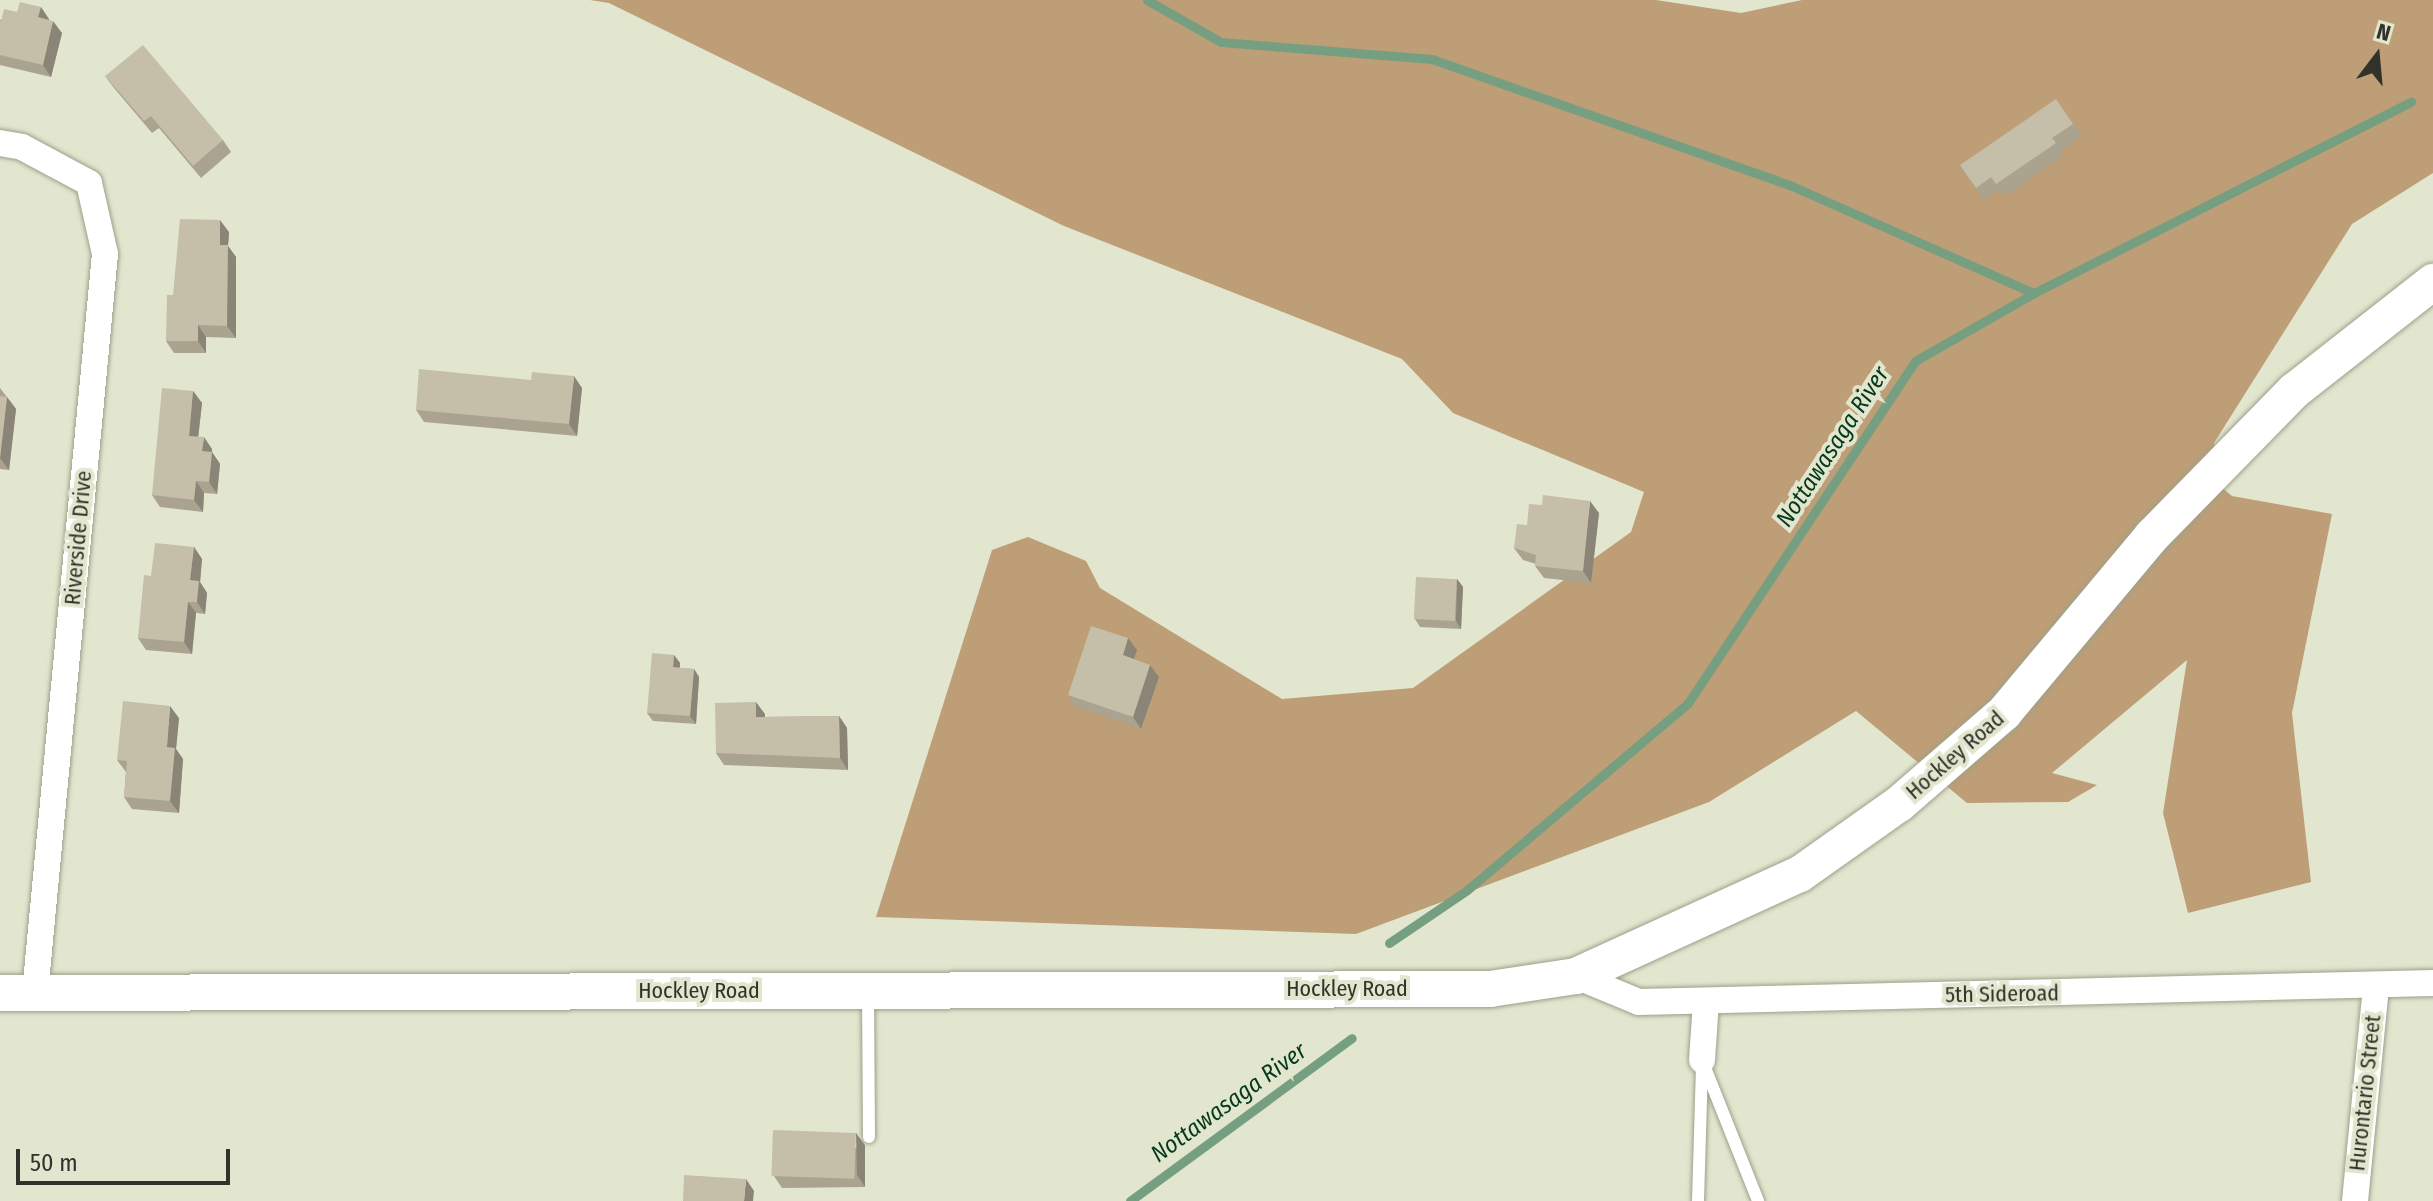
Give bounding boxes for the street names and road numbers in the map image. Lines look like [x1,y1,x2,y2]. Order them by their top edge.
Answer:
street label: Riverside Drive [59,470,97,606]
street label: Hockley Road [1900,705,2010,805]
street label: Hockley Road [1286,976,1408,1002]
street label: Hockley Road [638,978,760,1004]
street label: 5th Sideroad [1945,980,2059,1008]
street label: Hurontario Street [2344,1014,2386,1172]

